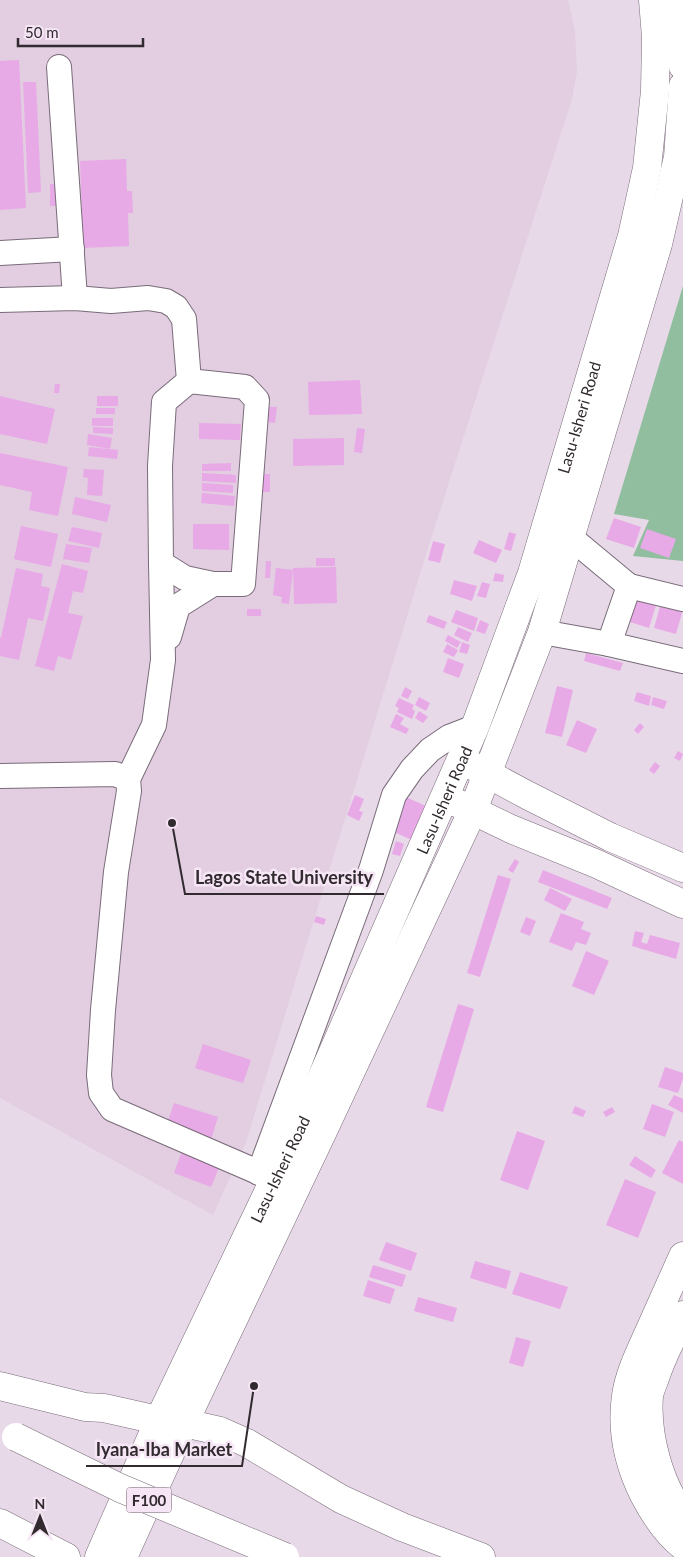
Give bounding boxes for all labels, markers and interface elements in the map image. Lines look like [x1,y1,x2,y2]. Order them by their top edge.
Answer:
scale bar [18,15,142,47]
text: 50 m [25,23,59,41]
street label: Lasu-Isheri Road [553,359,604,475]
street label: Lasu-Isheri Road [411,743,475,857]
callout: Lagos State University [185,861,384,894]
text: Lagos State University [195,866,374,888]
street label: Lasu-Isheri Road [246,1113,313,1225]
callout: Iyana-Iba Market [86,1433,242,1466]
text: Iyana-Iba Market [96,1438,233,1460]
road number: F100 [126,1488,172,1512]
north arrow [15,1492,65,1542]
text: N [35,1495,45,1512]

